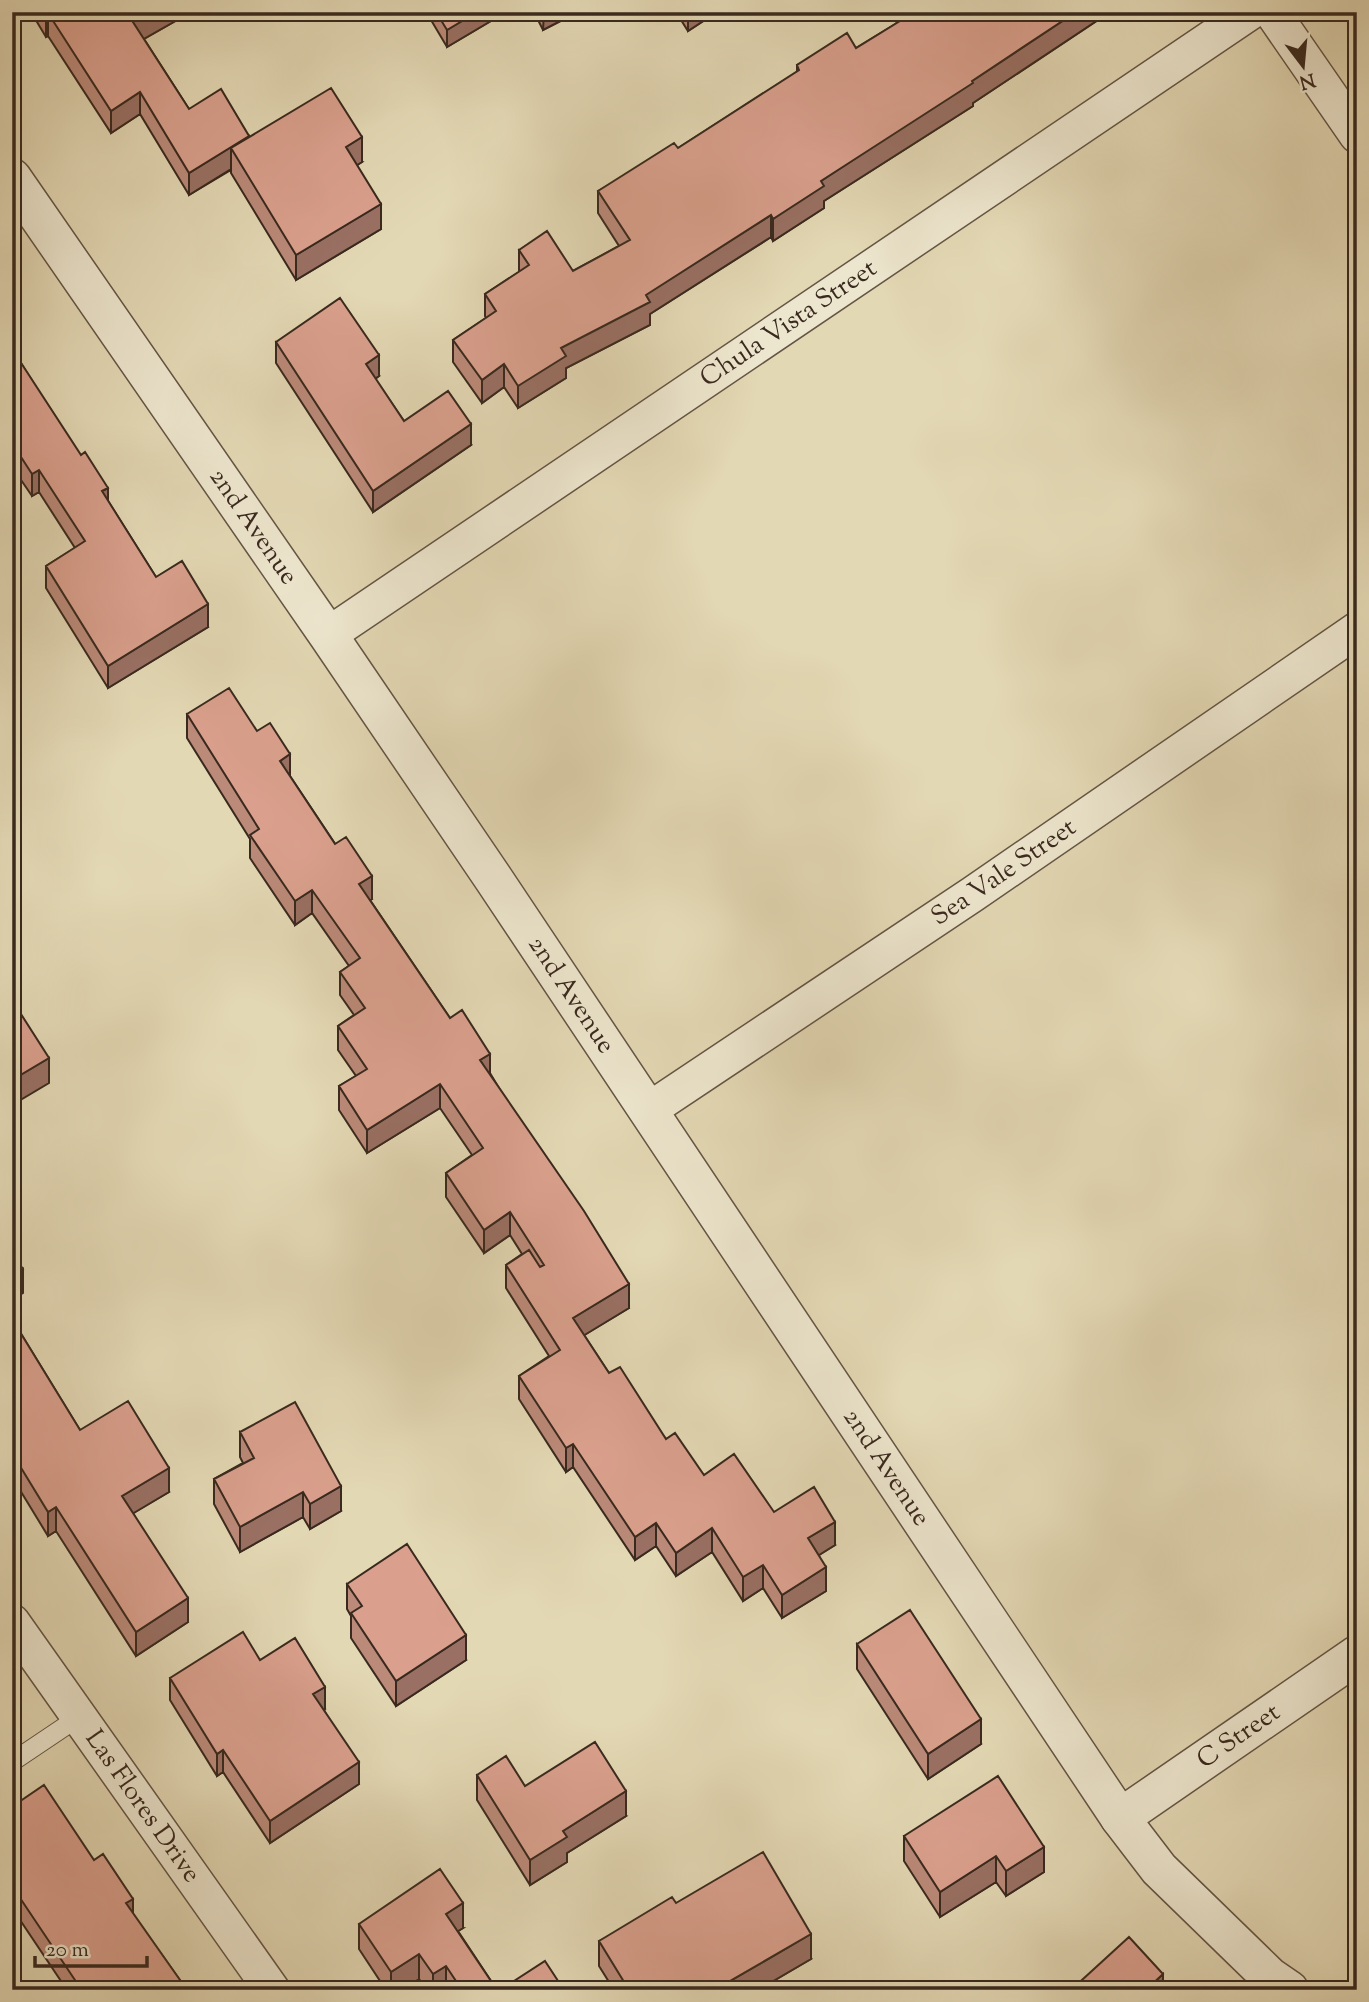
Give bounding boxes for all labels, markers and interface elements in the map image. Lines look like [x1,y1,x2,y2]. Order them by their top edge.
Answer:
north arrow [1268,32,1338,102]
text: N [1296,65,1318,95]
street label: Chula Vista Street [693,251,885,397]
street label: 2nd Avenue [200,461,307,593]
street label: Sea Vale Street [924,810,1084,935]
street label: 2nd Avenue [518,929,624,1061]
street label: 2nd Avenue [834,1401,939,1534]
street label: C Street [1190,1695,1288,1778]
street label: Las Flores Drive [76,1723,209,1890]
scale bar [35,1925,147,1969]
text: 20 m [46,1936,89,1966]

